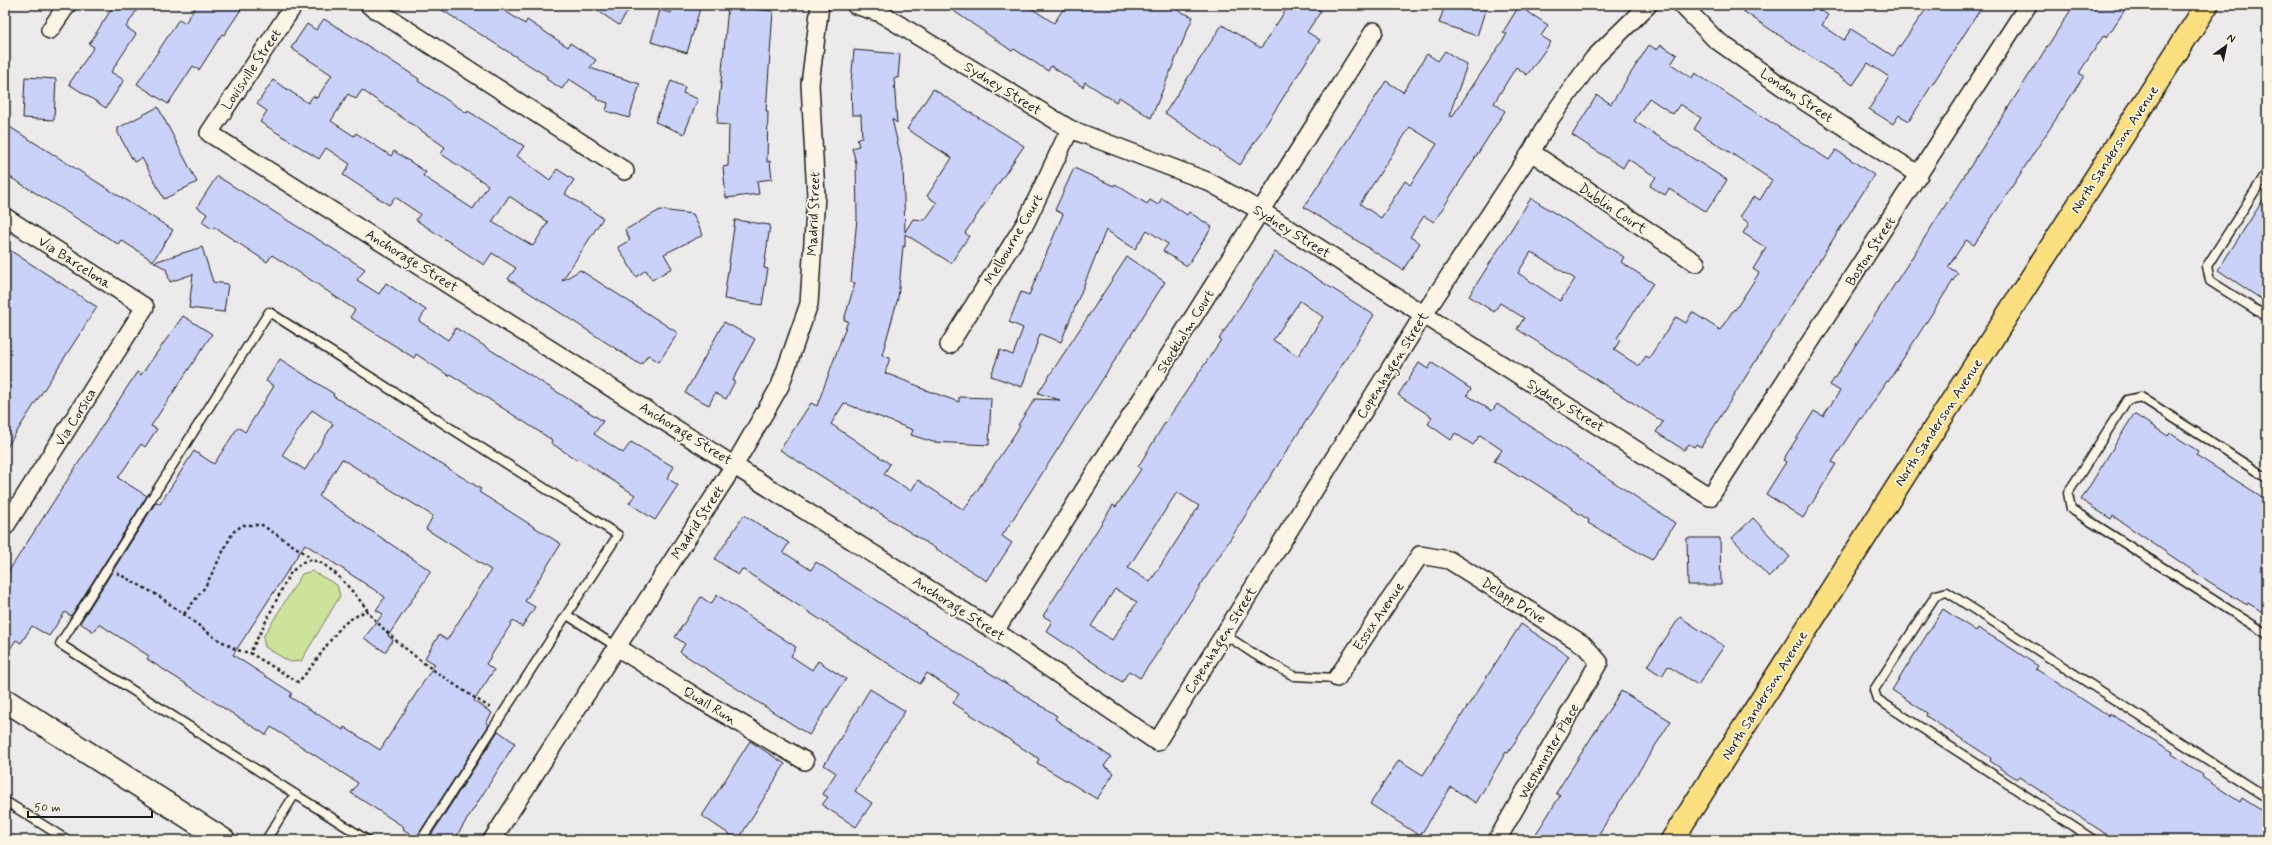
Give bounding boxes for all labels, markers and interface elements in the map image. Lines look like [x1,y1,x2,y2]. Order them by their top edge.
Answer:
street label: Louisville Street [218,26,285,113]
north arrow [2206,26,2246,66]
text: N [2224,31,2238,46]
street label: Sydney Street [960,58,1045,120]
street label: London Street [1756,65,1836,127]
street label: North Sanderson Avenue [2067,82,2163,217]
street label: Madrid Street [804,172,824,256]
street label: Dublin Court [1575,180,1650,239]
street label: Melbourne Court [981,191,1047,288]
street label: Sydney Street [1249,201,1334,263]
street label: Boston Street [1842,214,1900,290]
street label: Anchorage Street [361,225,462,298]
street label: Via Barcelona [35,233,115,293]
street label: Stockholm Court [1153,287,1219,377]
street label: Copenhagen Street [1353,308,1435,424]
street label: North Sanderson Avenue [1891,355,1987,490]
street label: Sydney Street [1523,375,1608,437]
street label: Via Corsica [51,385,101,450]
street label: Anchorage Street [635,398,736,471]
street label: Madrid Street [667,482,728,563]
street label: Anchorage Street [908,572,1008,647]
street label: Delapp Drive [1478,574,1549,628]
street label: Essex Avenue [1349,578,1409,655]
street label: Copenhagen Street [1181,583,1263,699]
street label: North Sanderson Avenue [1718,628,1812,763]
street label: Quail Run [679,683,740,729]
street label: Westminster Place [1514,700,1584,803]
scale bar [28,793,152,819]
text: 50 m [34,800,61,816]

